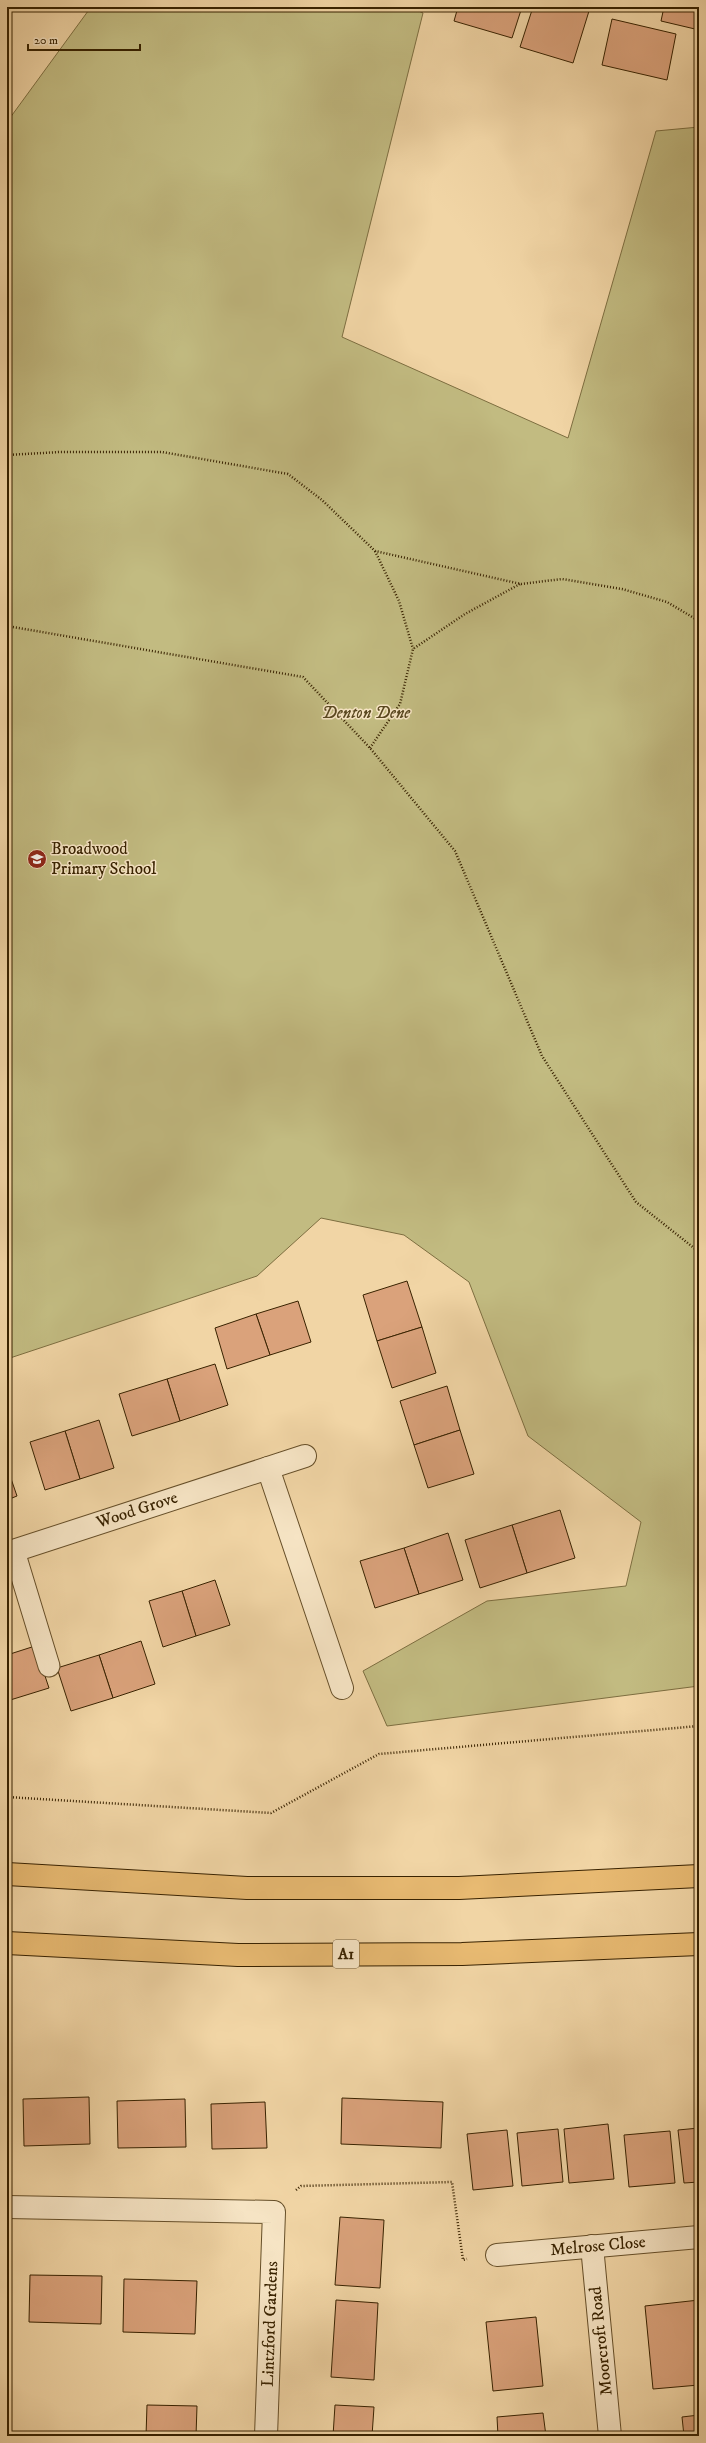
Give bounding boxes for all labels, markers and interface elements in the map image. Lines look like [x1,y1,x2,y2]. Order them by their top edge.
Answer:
scale bar [28,26,140,52]
text: 20 m [34,33,58,48]
park label: Denton Dene [322,702,411,724]
place label: Broadwood Primary School [51,838,156,880]
school or university icon: Broadwood Primary School [26,848,48,870]
street label: Wood Grove [93,1487,181,1534]
road number: A1 [333,1940,359,1968]
street label: Melrose Close [549,2231,647,2261]
street label: Lintzford Gardens [257,2261,283,2387]
street label: Moorcroft Road [584,2285,618,2397]

